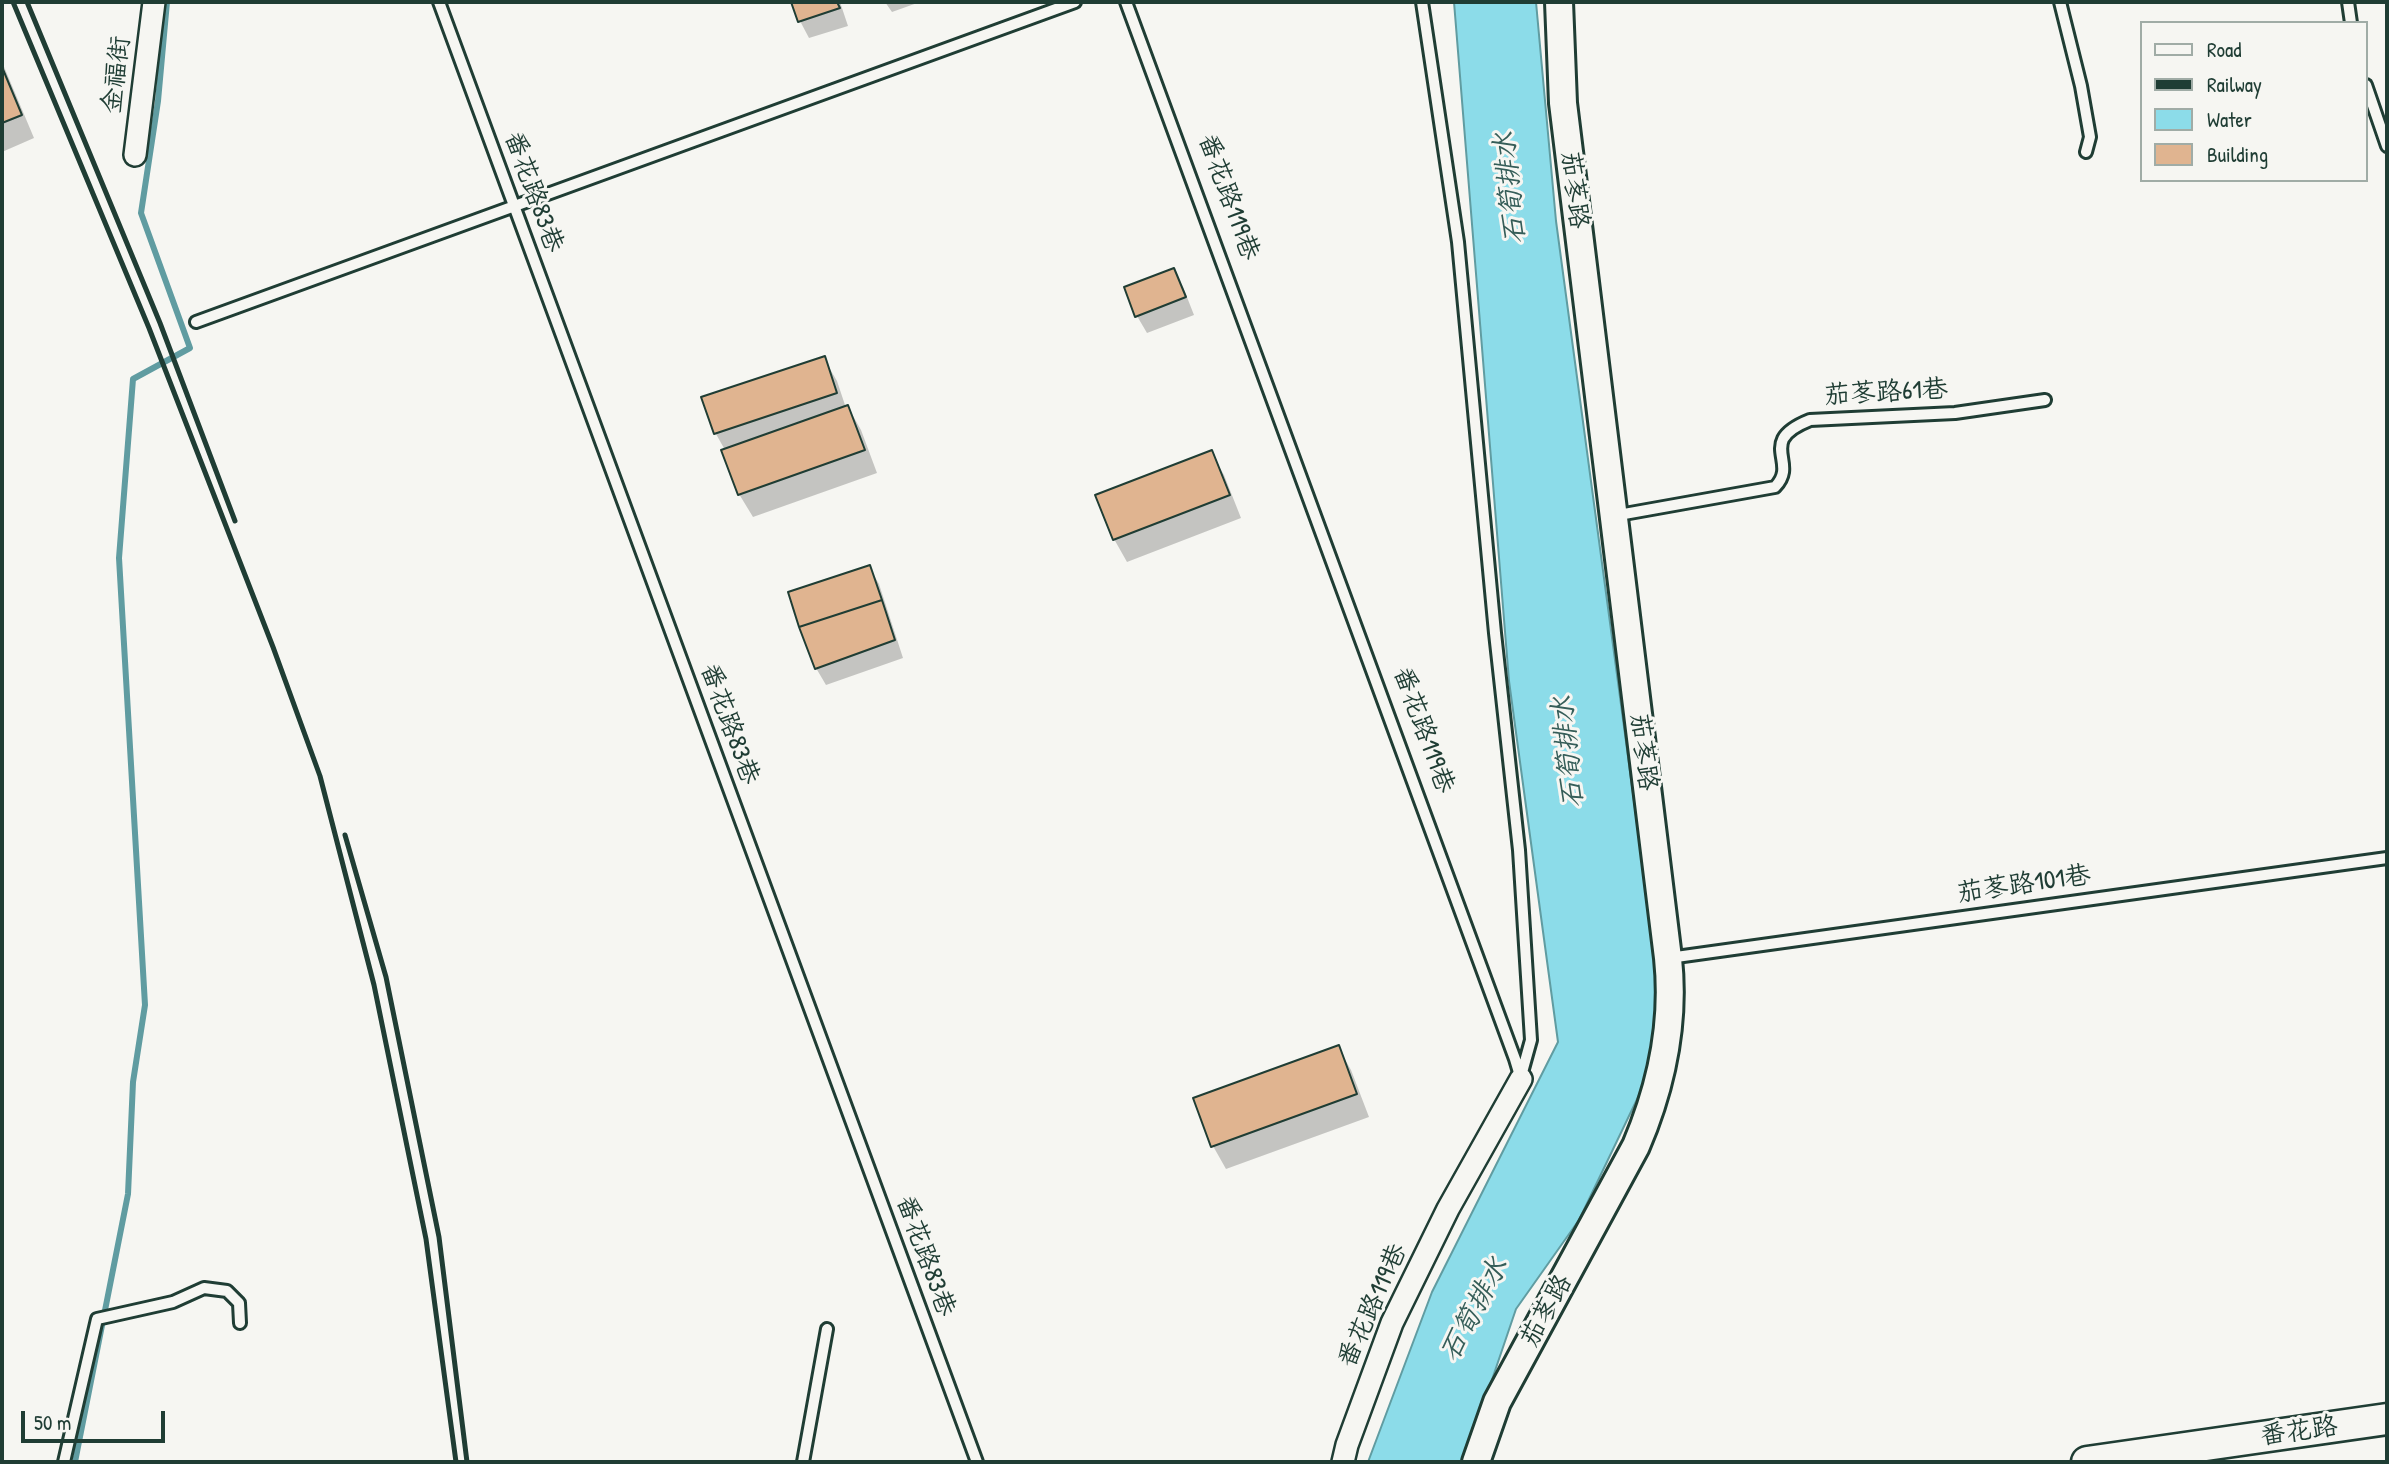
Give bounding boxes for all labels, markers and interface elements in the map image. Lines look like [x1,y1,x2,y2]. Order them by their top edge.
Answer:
legend [2140,21,2368,182]
street label: 金福街 [97,34,137,116]
text: Road [2207,35,2241,64]
text: Railway [2207,70,2262,99]
text: Water [2207,105,2252,134]
street label: 番花路83巷 [497,127,569,257]
street label: 番花路119巷 [1191,129,1265,265]
water label: 石筍排水 [1488,131,1534,245]
text: Building [2207,140,2268,169]
street label: 茄苳路 [1554,149,1594,231]
street label: 茄苳路61巷 [1823,374,1949,412]
street label: 番花路83巷 [693,659,765,789]
street label: 番花路119巷 [1386,662,1460,798]
water label: 石筍排水 [1546,695,1592,809]
street label: 茄苳路 [1623,711,1663,793]
street label: 茄苳路101巷 [1955,860,2093,910]
street label: 番花路83巷 [889,1191,961,1321]
street label: 番花路119巷 [1332,1239,1414,1373]
water label: 石筍排水 [1434,1253,1516,1367]
street label: 茄苳路 [1514,1269,1580,1353]
scale bar [24,1398,168,1442]
text: 50 m [34,1408,71,1437]
street label: 番花路 [2258,1411,2340,1453]

